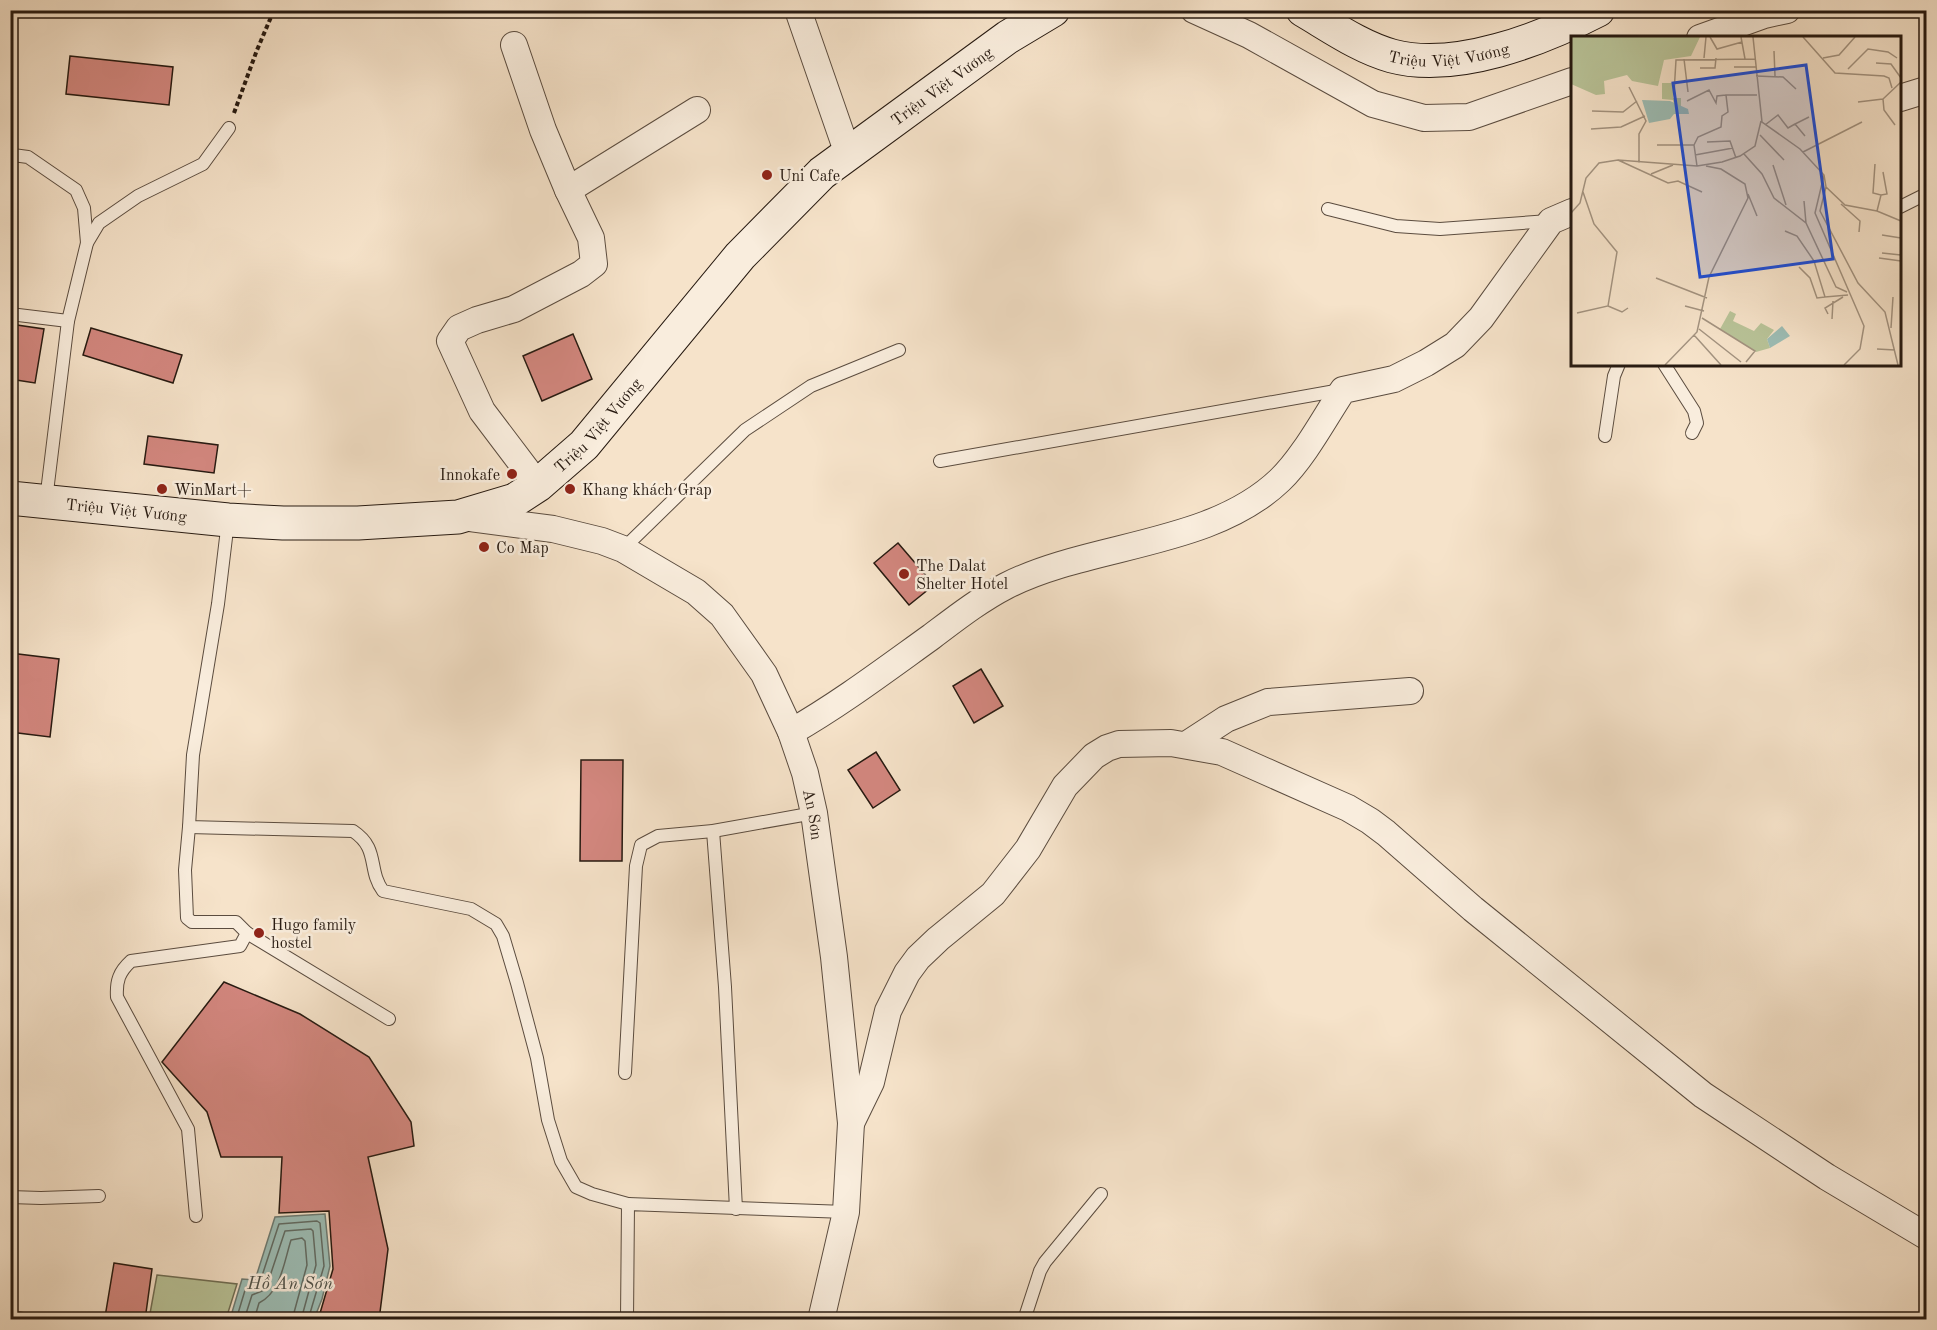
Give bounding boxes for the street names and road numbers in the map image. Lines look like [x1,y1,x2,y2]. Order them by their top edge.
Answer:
street label: Triệu Việt Vương [1386,41,1512,71]
street label: Triệu Việt Vương [889,45,997,130]
street label: Triệu Việt Vương [552,376,646,477]
street label: Triệu Việt Vương [65,498,188,526]
street label: An Sơn [799,788,824,842]

